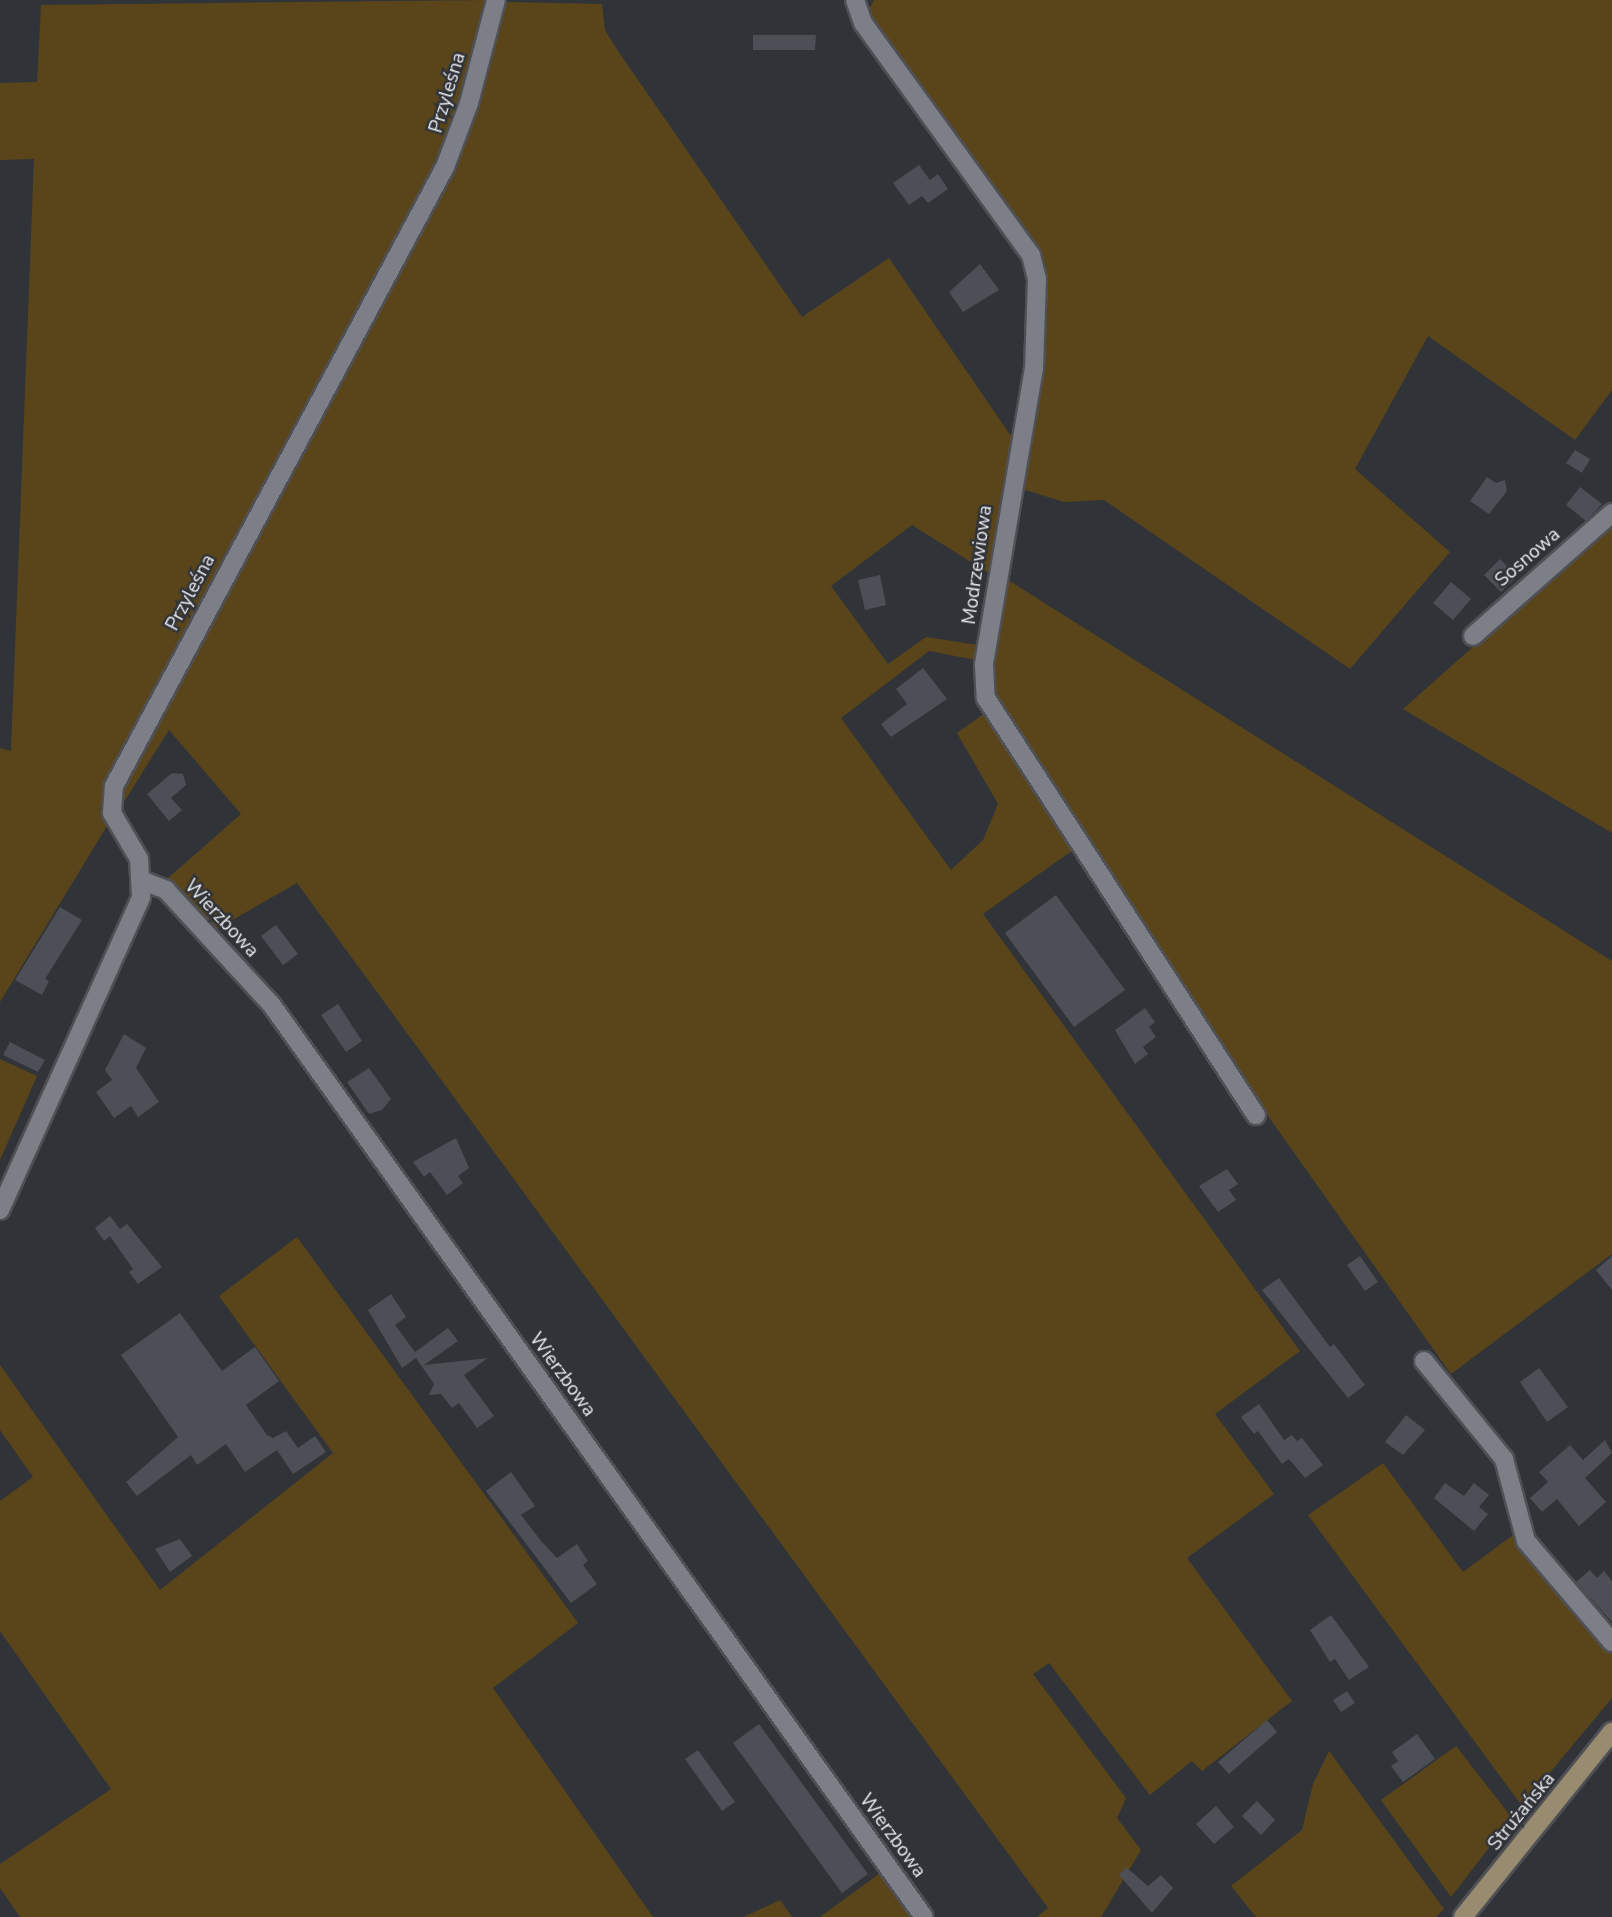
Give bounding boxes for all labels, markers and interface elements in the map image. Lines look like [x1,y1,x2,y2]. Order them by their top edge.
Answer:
street label: Przyleśna [425,50,471,136]
street label: Modrzewiowa [958,504,998,626]
street label: Sosnowa [1491,524,1565,592]
street label: Przyleśna [162,551,220,635]
street label: Wierzbowa [179,875,263,963]
street label: Wierzbowa [524,1328,600,1422]
street label: Strużańska [1484,1768,1560,1856]
street label: Wierzbowa [854,1789,930,1883]

